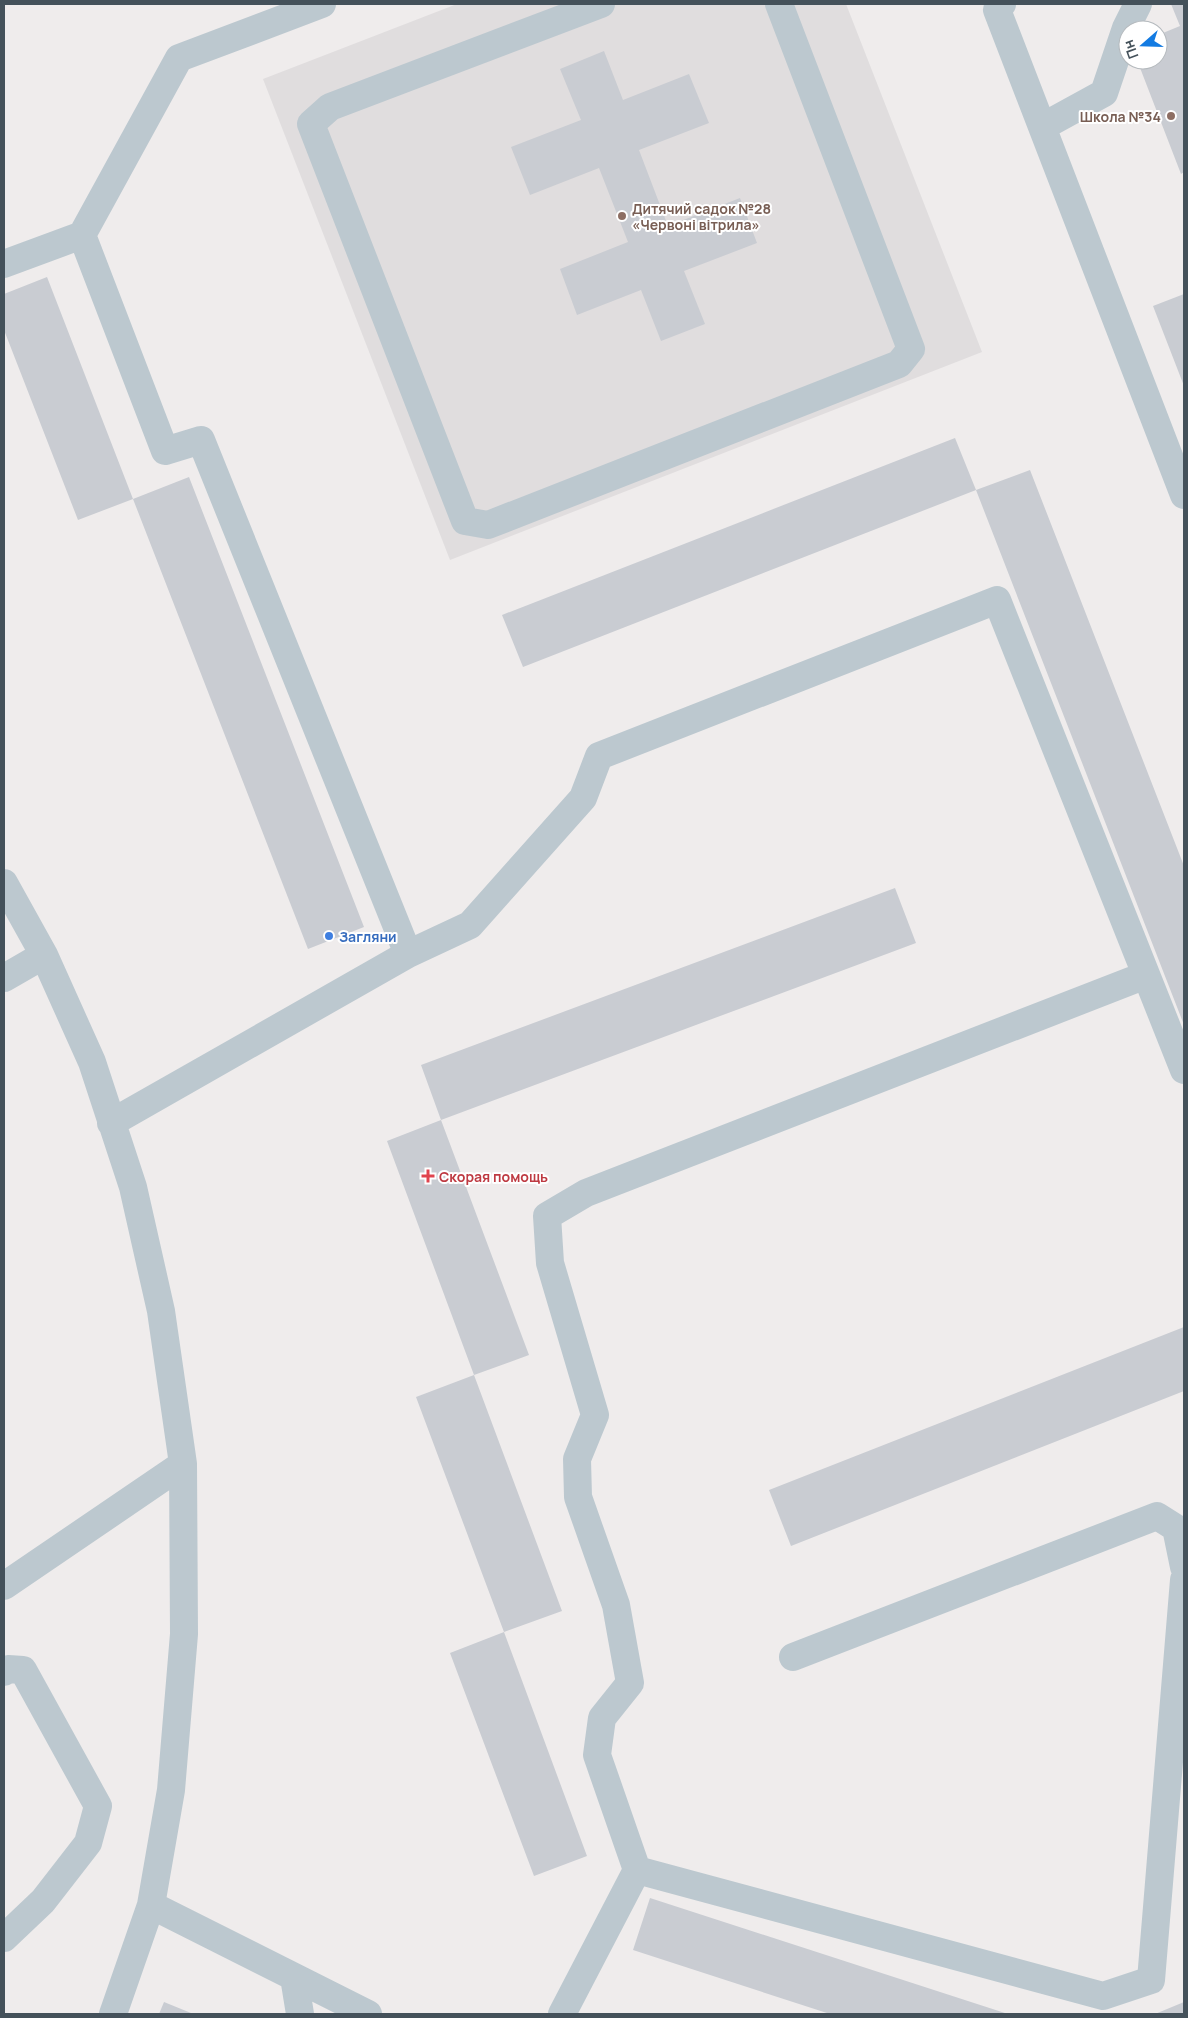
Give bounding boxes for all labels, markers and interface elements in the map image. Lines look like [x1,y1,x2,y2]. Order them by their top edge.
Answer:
north arrow [1118,20,1168,70]
text: Пн [1118,38,1142,62]
place label: Школа №34 [1080,107,1161,126]
marker: Школа №34 [1165,110,1177,122]
place label: Дитячий садок №28 «Червоні вітрила» [632,199,771,234]
marker: Дитячий садок №28 «Червоні вітрила» [616,210,628,222]
place label: Загляни [339,927,397,946]
marker: Загляни [323,930,335,942]
place label: Скорая помощь [439,1167,548,1186]
marker: Скорая помощь [421,1169,435,1183]

